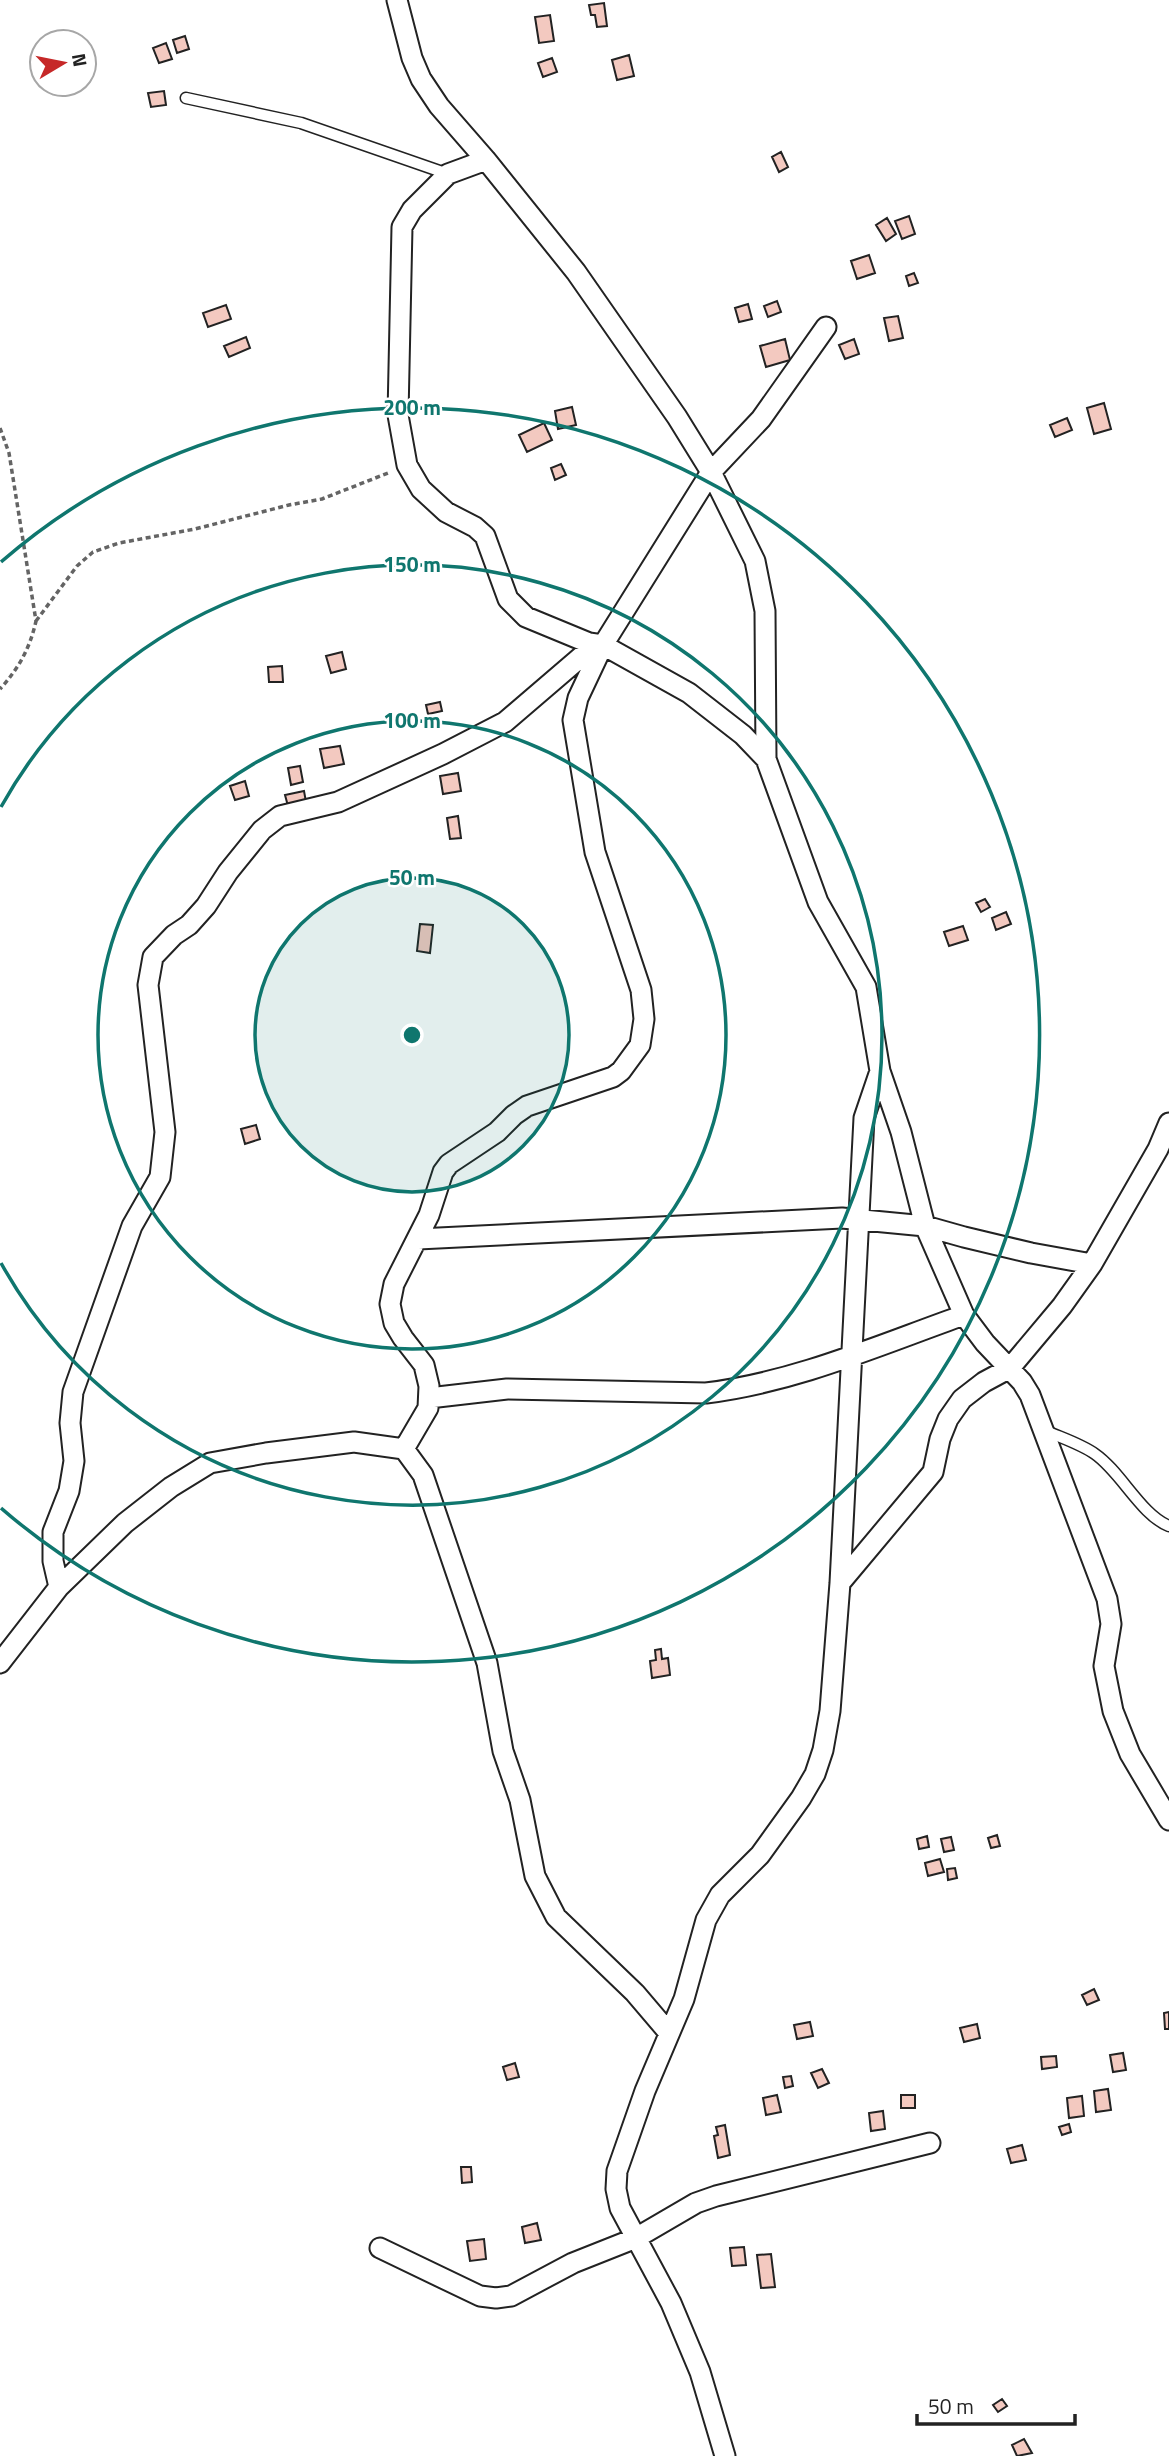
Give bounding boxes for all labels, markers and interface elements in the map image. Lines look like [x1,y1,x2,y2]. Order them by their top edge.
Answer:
north arrow [28,28,98,98]
text: N [65,51,96,69]
text: 200 m [383,391,441,423]
text: 150 m [383,548,441,580]
text: 100 m [383,704,441,736]
text: 50 m [389,861,435,893]
centre of rings [400,1023,424,1047]
scale bar [917,2382,1074,2426]
text: 50 m [928,2390,974,2422]

